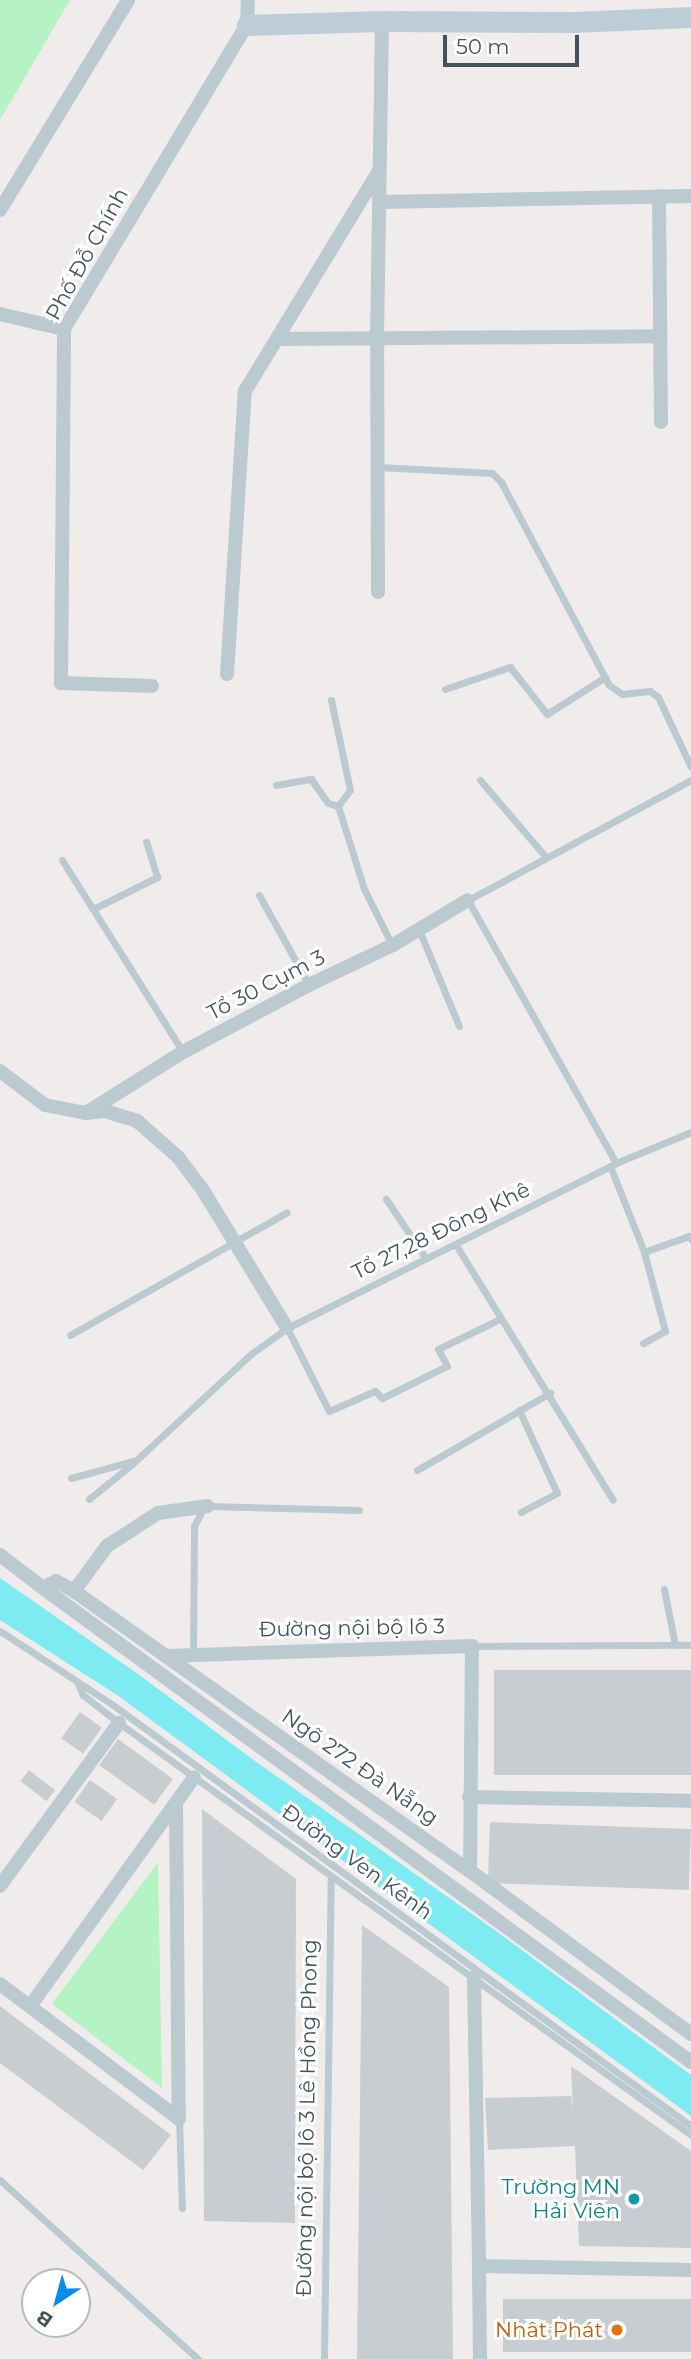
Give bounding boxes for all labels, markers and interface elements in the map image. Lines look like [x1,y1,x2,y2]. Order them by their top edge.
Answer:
scale bar [446,21,582,65]
text: 50 m [456,34,510,59]
street label: Phố Đỗ Chính [40,184,134,324]
street label: Tổ 30 Cụm 3 [203,944,329,1026]
street label: Tổ 27,28 Đông Khê [348,1177,534,1285]
street label: Đường nội bộ lô 3 [259,1614,445,1642]
street label: Ngõ 272 Đà Nẵng [277,1704,443,1830]
street label: Đường Ven Kênh [277,1799,437,1925]
street label: Đường nội bộ lô 3 Lê Hồng Phong [291,1939,323,2297]
place label: Trường MN Hải Viên [502,2174,620,2224]
marker: Trường MN Hải Viên [626,2191,642,2207]
north arrow [21,2268,91,2338]
text: B [32,2305,57,2332]
place label: Nhât Phát [495,2317,603,2343]
marker: Nhât Phát [609,2322,625,2338]

